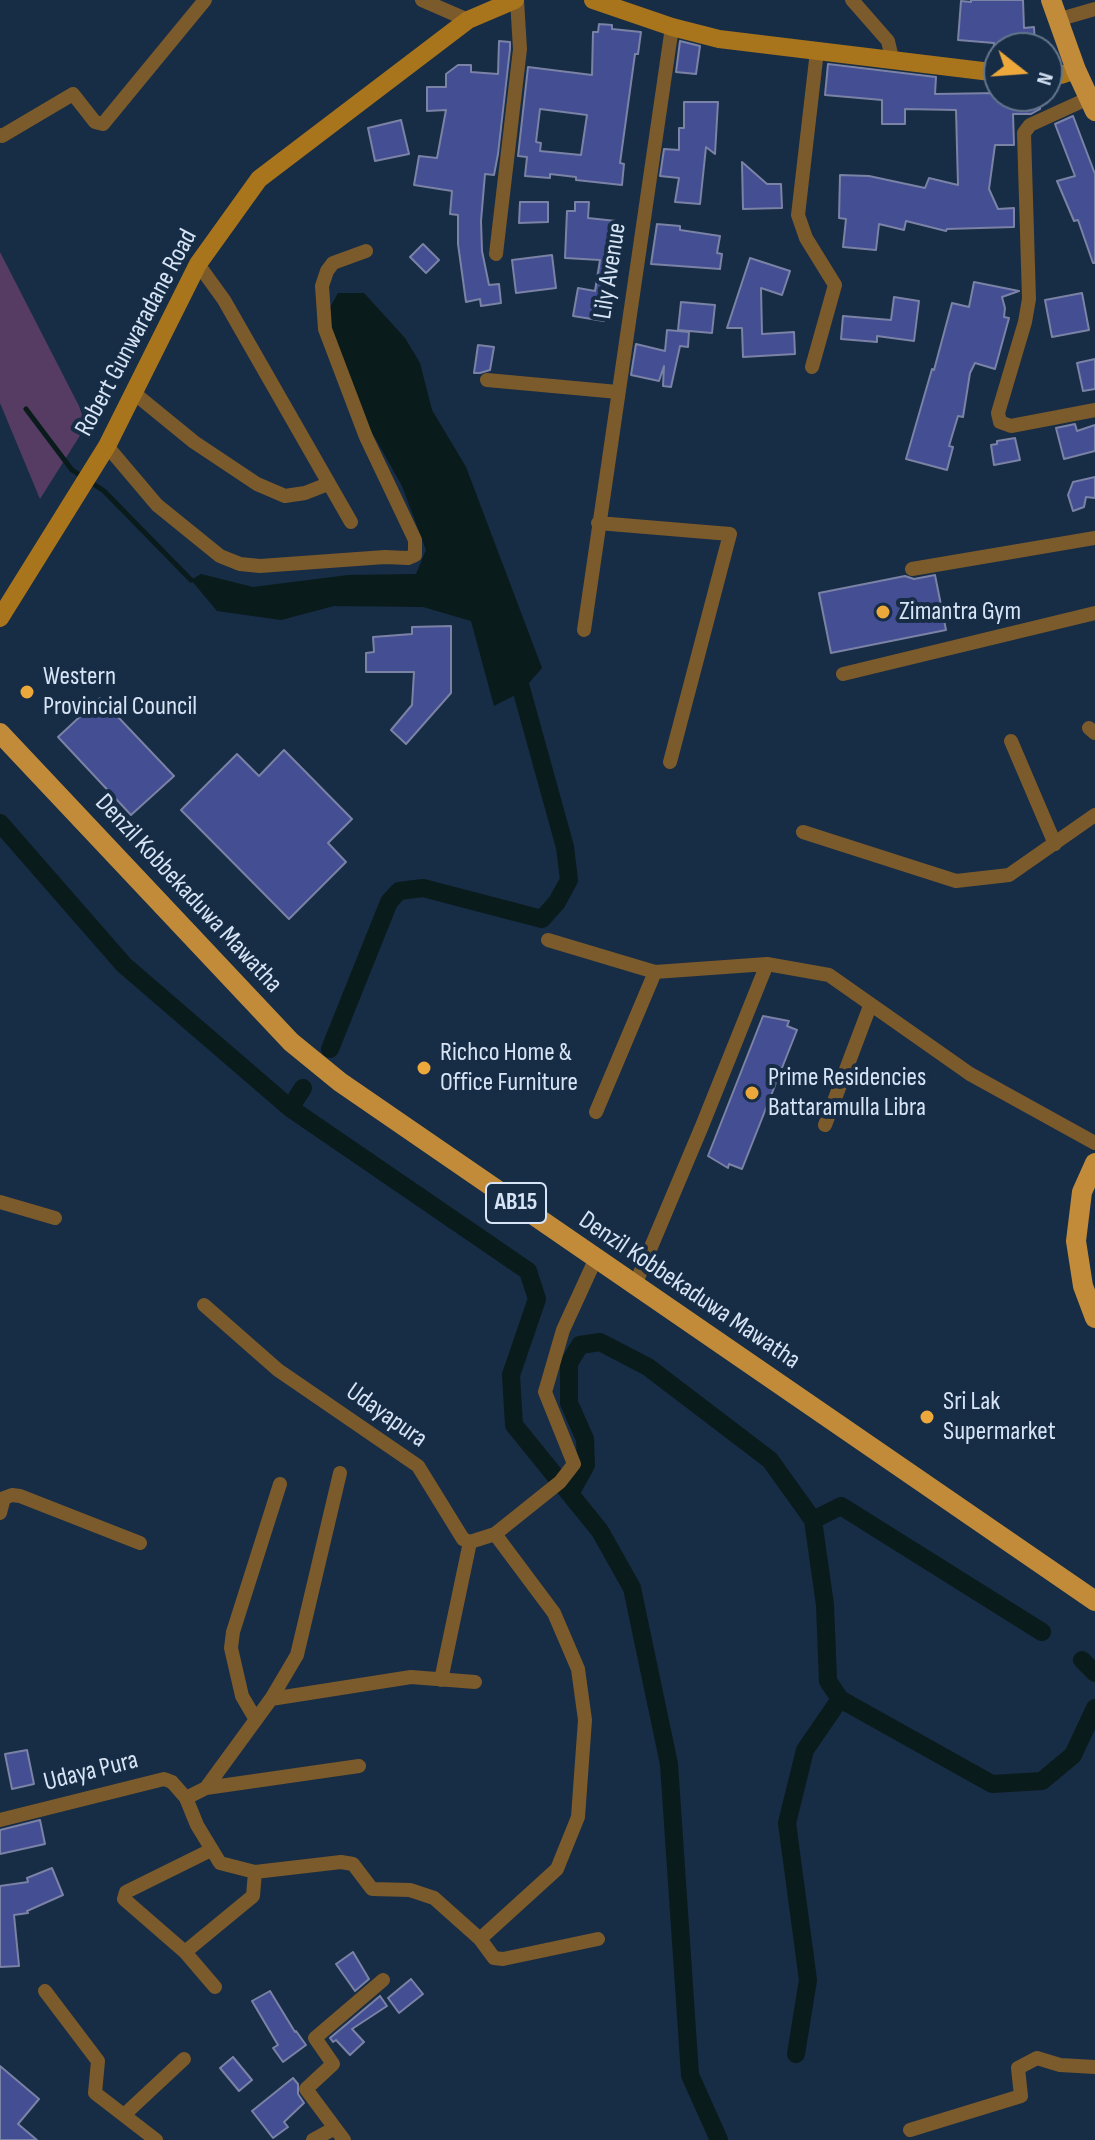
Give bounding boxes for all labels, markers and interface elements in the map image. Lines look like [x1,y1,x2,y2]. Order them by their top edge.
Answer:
north arrow [983,32,1063,112]
text: N [1030,69,1059,88]
street label: Lily Avenue [588,221,634,321]
street label: Robert Gunwaradane Road [69,224,205,442]
place label: Zimantra Gym [899,596,1021,628]
marker: Zimantra Gym [874,603,892,621]
place label: Western Provincial Council [43,661,197,722]
marker: Western Provincial Council [18,683,36,701]
street label: Denzil Kobbekaduwa Mawatha [88,788,288,1000]
place label: Richco Home & Office Furniture [440,1037,578,1098]
marker: Richco Home & Office Furniture [415,1059,433,1077]
place label: Prime Residencies Battaramulla Libra [768,1062,926,1124]
marker: Prime Residencies Battaramulla Libra [743,1084,761,1102]
road number: AB15 [486,1183,546,1223]
street label: Denzil Kobbekaduwa Mawatha [572,1205,806,1377]
street label: Udayapura [339,1377,433,1455]
place label: Sri Lak Supermarket [943,1386,1056,1448]
marker: Sri Lak Supermarket [918,1408,936,1426]
street label: Udaya Pura [41,1745,141,1799]

